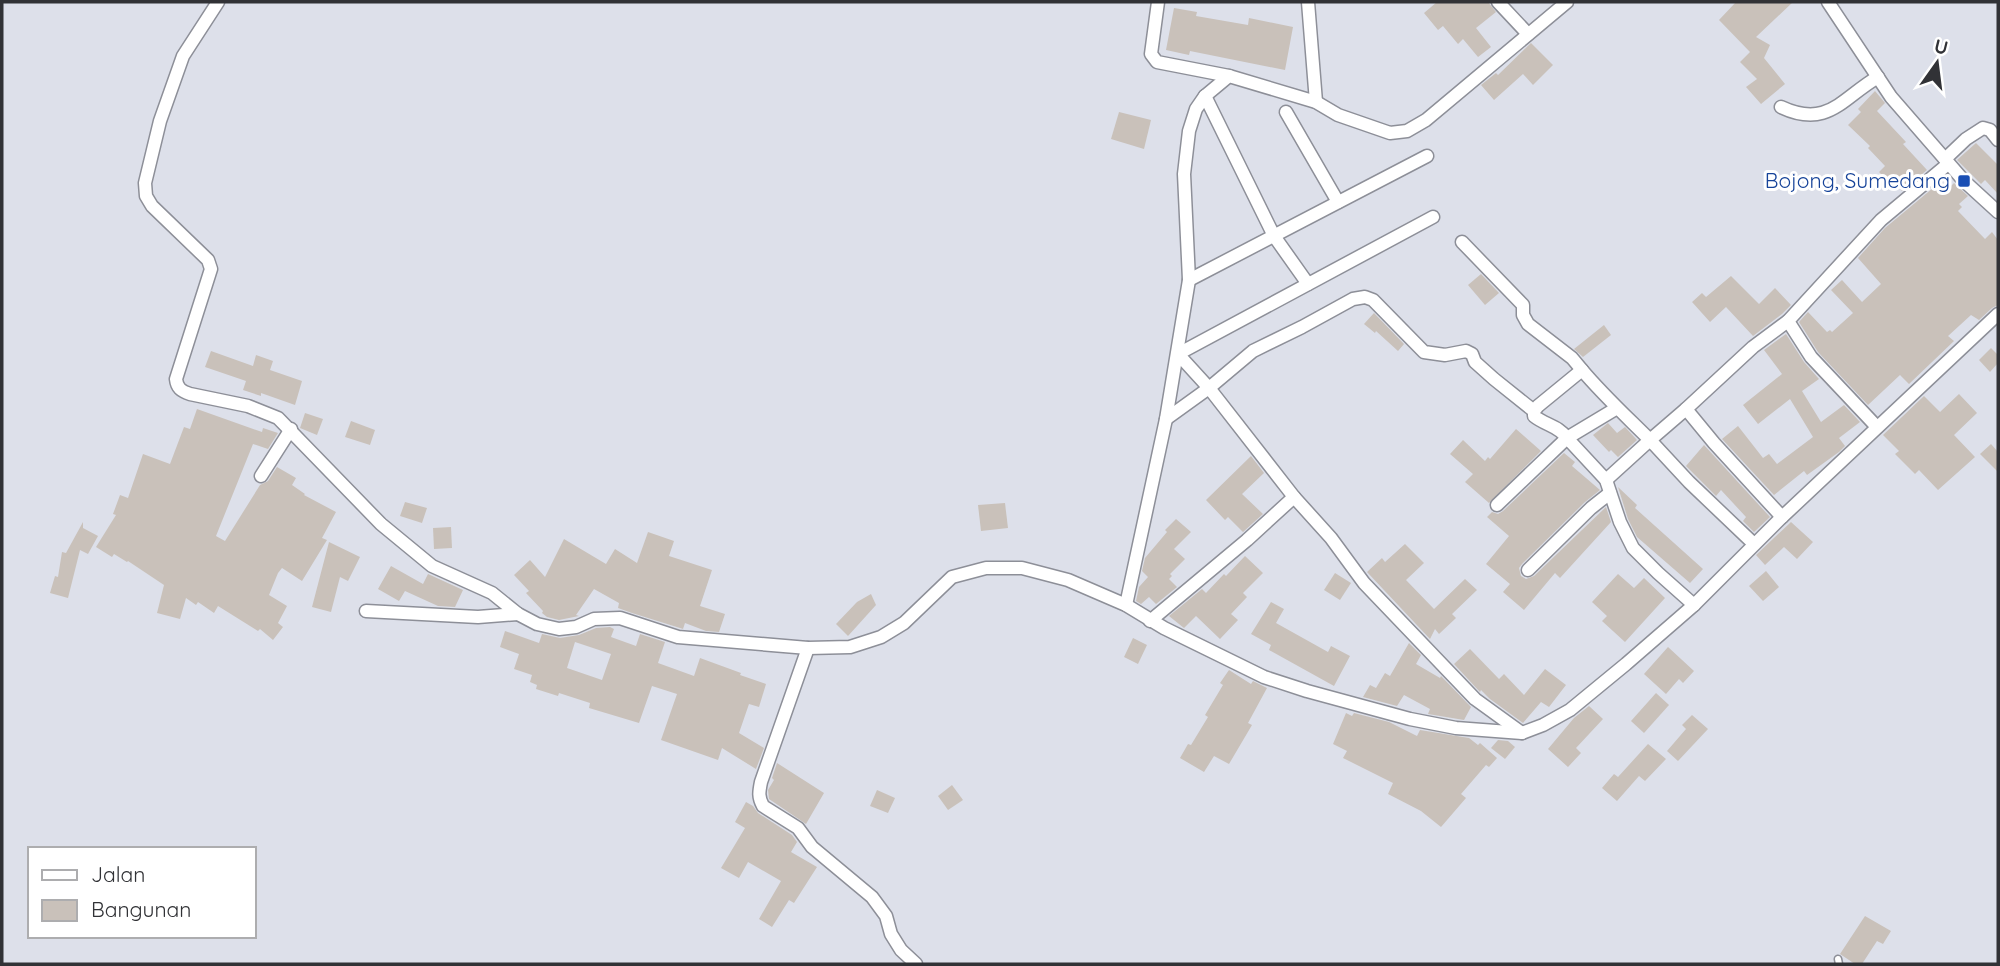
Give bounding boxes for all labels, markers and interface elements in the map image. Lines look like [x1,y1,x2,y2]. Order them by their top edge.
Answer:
north arrow [1902,28,1972,98]
text: U [1932,33,1951,60]
place label: Bojong, Sumedang [1765,167,1950,193]
marker: Bojong, Sumedang [1956,173,1972,189]
legend [28,847,256,938]
text: Jalan [91,861,145,887]
text: Bangunan [91,896,191,922]

